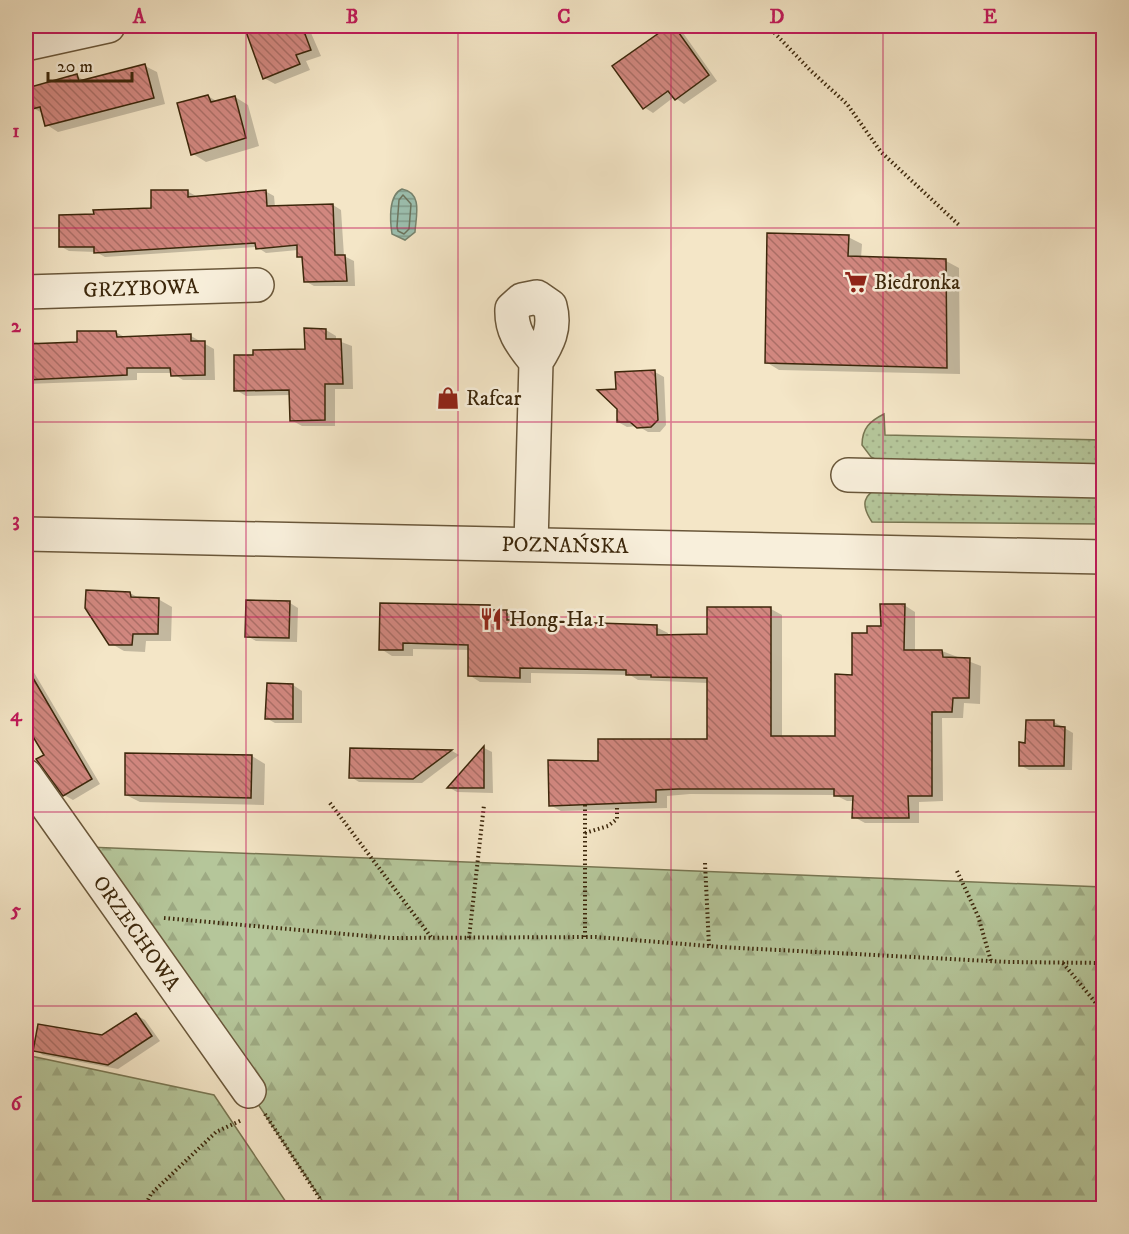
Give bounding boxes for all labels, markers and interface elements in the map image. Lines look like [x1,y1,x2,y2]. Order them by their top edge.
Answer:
text: A [132,5,147,30]
text: B [346,5,358,30]
text: C [557,5,571,30]
text: D [770,5,785,30]
text: E [983,5,997,30]
scale bar [48,45,132,83]
text: 20 m [57,56,93,78]
text: 1 [12,119,20,144]
supermarket icon: Biedronka [843,269,869,295]
place label: Biedronka [874,270,960,296]
street label: GRZYBOWA [83,274,200,304]
text: 2 [11,314,22,339]
shop icon: Rafcar [435,385,461,411]
place label: Rafcar [466,386,521,412]
text: 3 [12,508,20,533]
street label: POZNAŃSKA [501,530,629,560]
restaurant icon: Hong-Ha 1 [478,606,504,632]
place label: Hong-Ha 1 [509,607,605,633]
text: 4 [10,703,23,728]
street label: ORZECHOWA [87,871,186,997]
text: 5 [10,898,21,923]
text: 6 [11,1092,23,1117]

